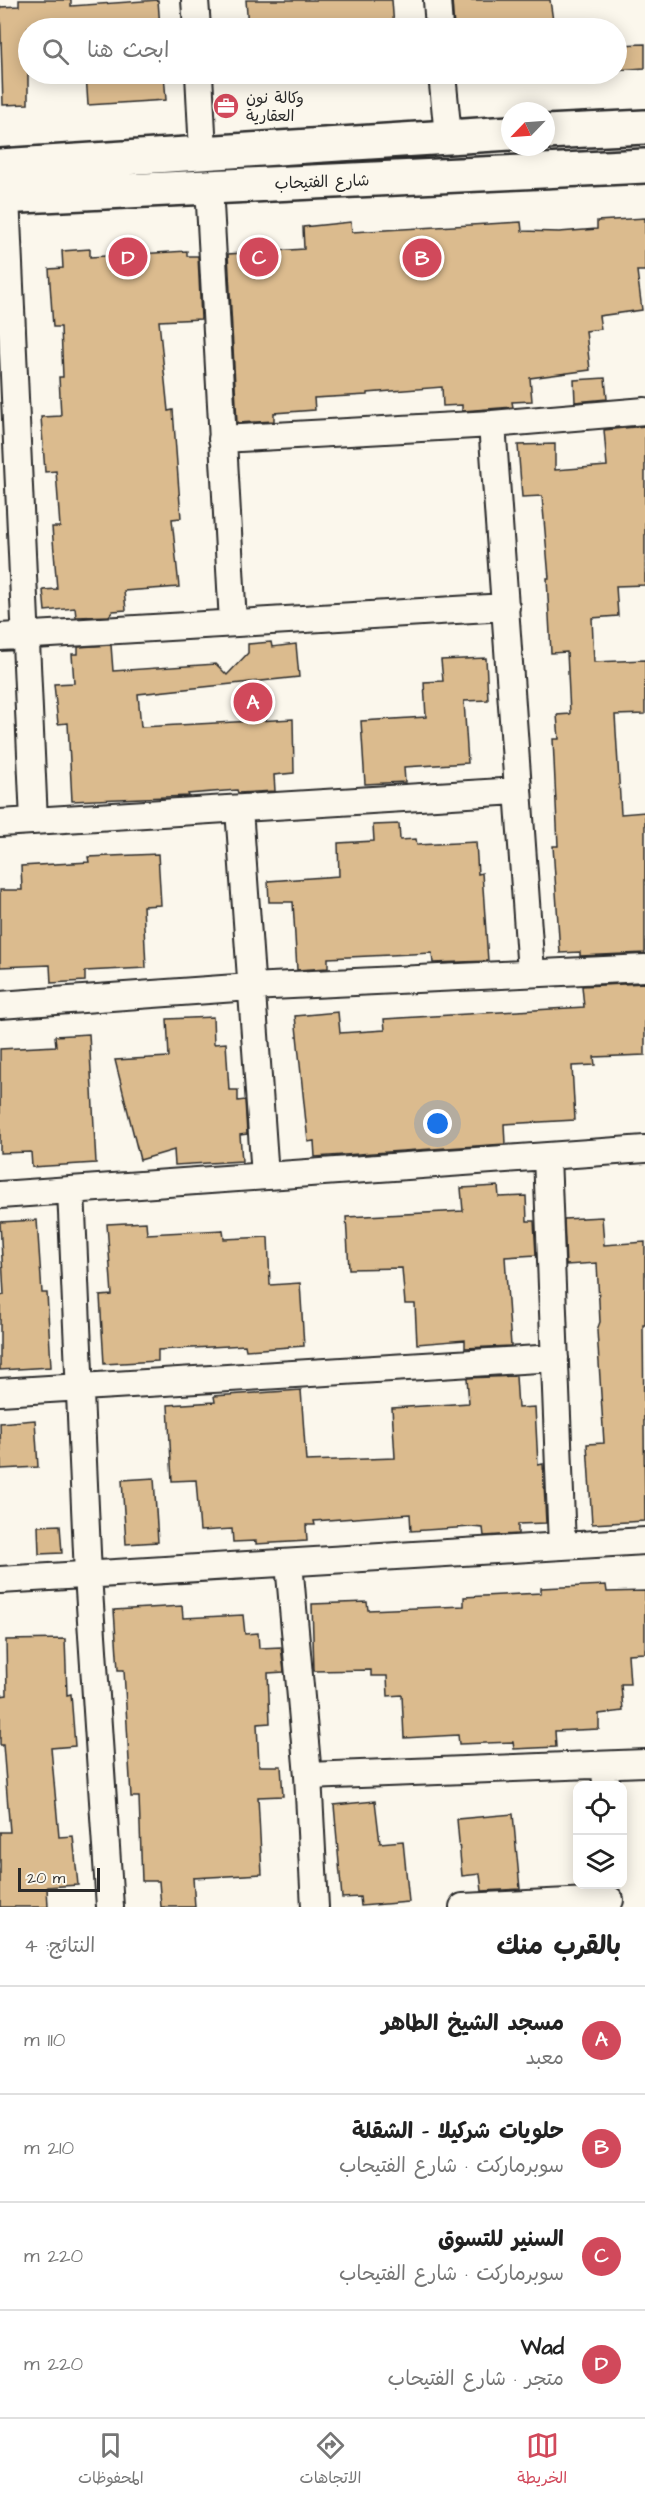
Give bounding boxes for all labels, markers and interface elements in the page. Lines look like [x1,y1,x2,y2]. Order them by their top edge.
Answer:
search box [18,18,627,84]
icon: search [39,35,72,68]
text: ابحث هنا [87,35,169,66]
place label: وكالة نون العقارية [246,87,304,127]
office icon: وكالة نون العقارية [211,91,241,121]
north arrow [501,102,555,156]
street label: شارع الفتيحاب [274,169,370,195]
pin: D [108,234,148,280]
pin: C [240,234,278,280]
pin: B [402,236,442,280]
pin: A [234,680,272,724]
your location [423,1109,452,1138]
map controls [573,1781,627,1889]
button: locate [573,1781,627,1835]
button: layers [573,1835,627,1889]
scale bar [18,1865,100,1892]
text: 20 m [27,1867,65,1889]
text: بالقرب منك [497,1928,621,1964]
text: النتائج: 4 [24,1932,95,1960]
text: مسجد الشيخ الطاهر [381,2008,564,2039]
text: 110 m [24,2026,65,2054]
text: A [595,2026,608,2054]
text: معبد [526,2044,564,2072]
text: حلويات شركيلا - الشقلة [352,2116,564,2147]
text: 210 m [24,2134,74,2162]
text: B [594,2134,609,2162]
text: سوبرماركت · شارع الفتيحاب [339,2152,564,2180]
text: السنير للتسوق [438,2224,564,2255]
text: 220 m [24,2242,83,2270]
text: C [594,2242,609,2270]
text: سوبرماركت · شارع الفتيحاب [339,2260,564,2288]
text: Wad [521,2332,564,2363]
text: 220 m [24,2350,83,2378]
text: D [595,2350,608,2378]
text: متجر · شارع الفتيحاب [388,2365,564,2393]
tab: المحفوظات [78,2429,144,2492]
tab: الاتجاهات [300,2429,361,2492]
tab: الخريطة [517,2429,567,2492]

